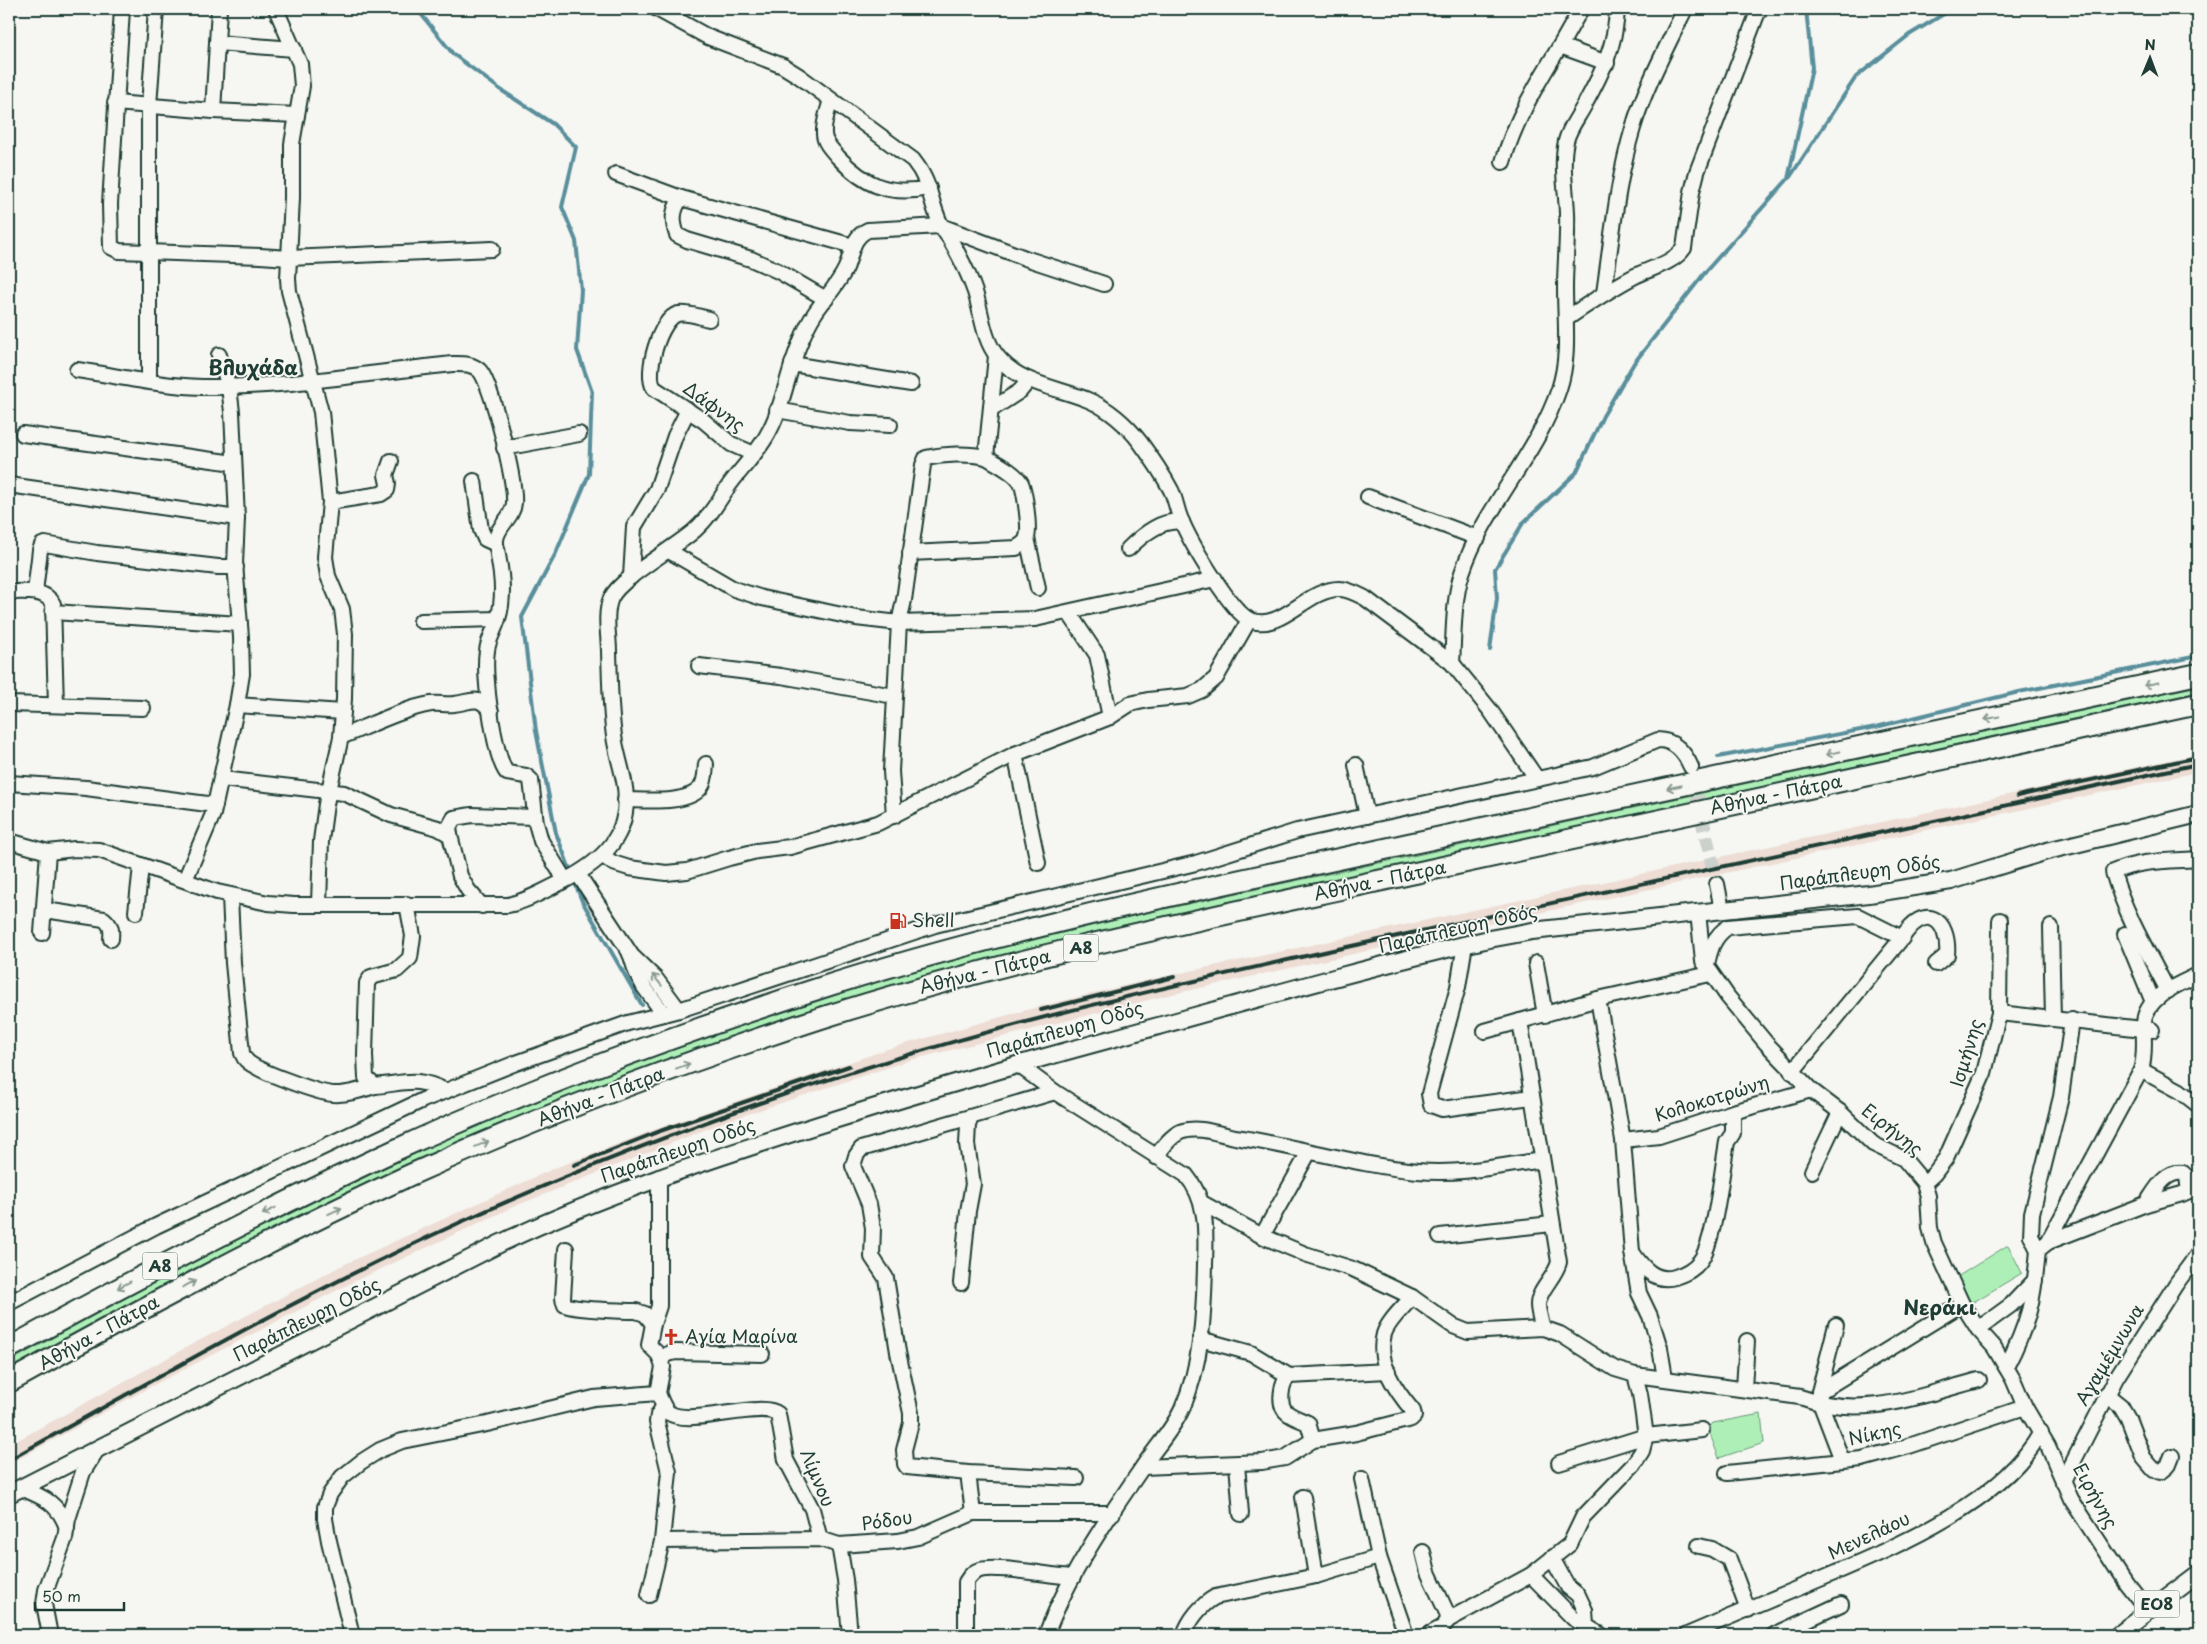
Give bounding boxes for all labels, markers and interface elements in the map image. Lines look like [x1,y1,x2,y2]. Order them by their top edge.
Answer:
north arrow [2124,32,2174,82]
text: N [2145,34,2156,55]
district label: Βλυχάδα [208,352,298,382]
street label: Δάφνης [678,374,751,438]
one-way arrow [2143,680,2159,689]
one-way arrow [1984,714,2000,723]
one-way arrow [1825,748,1841,758]
street label: Αθήνα - Πάτρα [1707,766,1844,821]
one-way arrow [1667,783,1683,792]
street label: Παράπλευρη Οδός [1778,847,1942,896]
street label: Αθήνα - Πάτρα [1311,852,1448,907]
street label: Παράπλευρη Οδός [1376,896,1540,959]
place label: Shell [912,906,954,933]
fuel station icon: Shell [888,911,908,931]
road number: Α8 [1064,934,1098,961]
street label: Αθήνα - Πάτρα [916,941,1053,1000]
one-way arrow [651,973,662,986]
street label: Παράπλευρη Οδός [983,993,1146,1064]
street label: Ισμήνης [1942,1015,1989,1090]
street label: Αθήνα - Πάτρα [533,1059,668,1132]
one-way arrow [675,1061,690,1070]
street label: Κολοκοτρώνη [1651,1067,1772,1128]
street label: Ειρήνης [1857,1096,1929,1161]
street label: Παράπλευρη Οδός [597,1110,758,1189]
one-way arrow [474,1138,489,1148]
one-way arrow [327,1206,342,1216]
one-way arrow [262,1207,277,1216]
road number: Α8 [142,1252,178,1280]
street label: Παράπλευρη Οδός [228,1270,385,1367]
one-way arrow [182,1279,197,1289]
one-way arrow [117,1280,132,1290]
street label: Αθήνα - Πάτρα [33,1287,164,1376]
district label: Νεράκι [1903,1292,1977,1322]
street label: Αγαμέμνωνα [2068,1298,2150,1410]
place label: Αγία Μαρίνα [685,1322,798,1349]
church icon: Αγία Μαρίνα [661,1327,681,1347]
street label: Νίκης [1846,1414,1903,1451]
street label: Λίμνου [794,1444,843,1511]
street label: Ειρήνης [2067,1458,2125,1533]
street label: Ρόδου [860,1503,914,1536]
street label: Μενελάου [1823,1504,1914,1565]
scale bar [35,1579,124,1611]
text: 50 m [42,1584,81,1607]
road number: ΕΟ8 [2134,1590,2180,1618]

